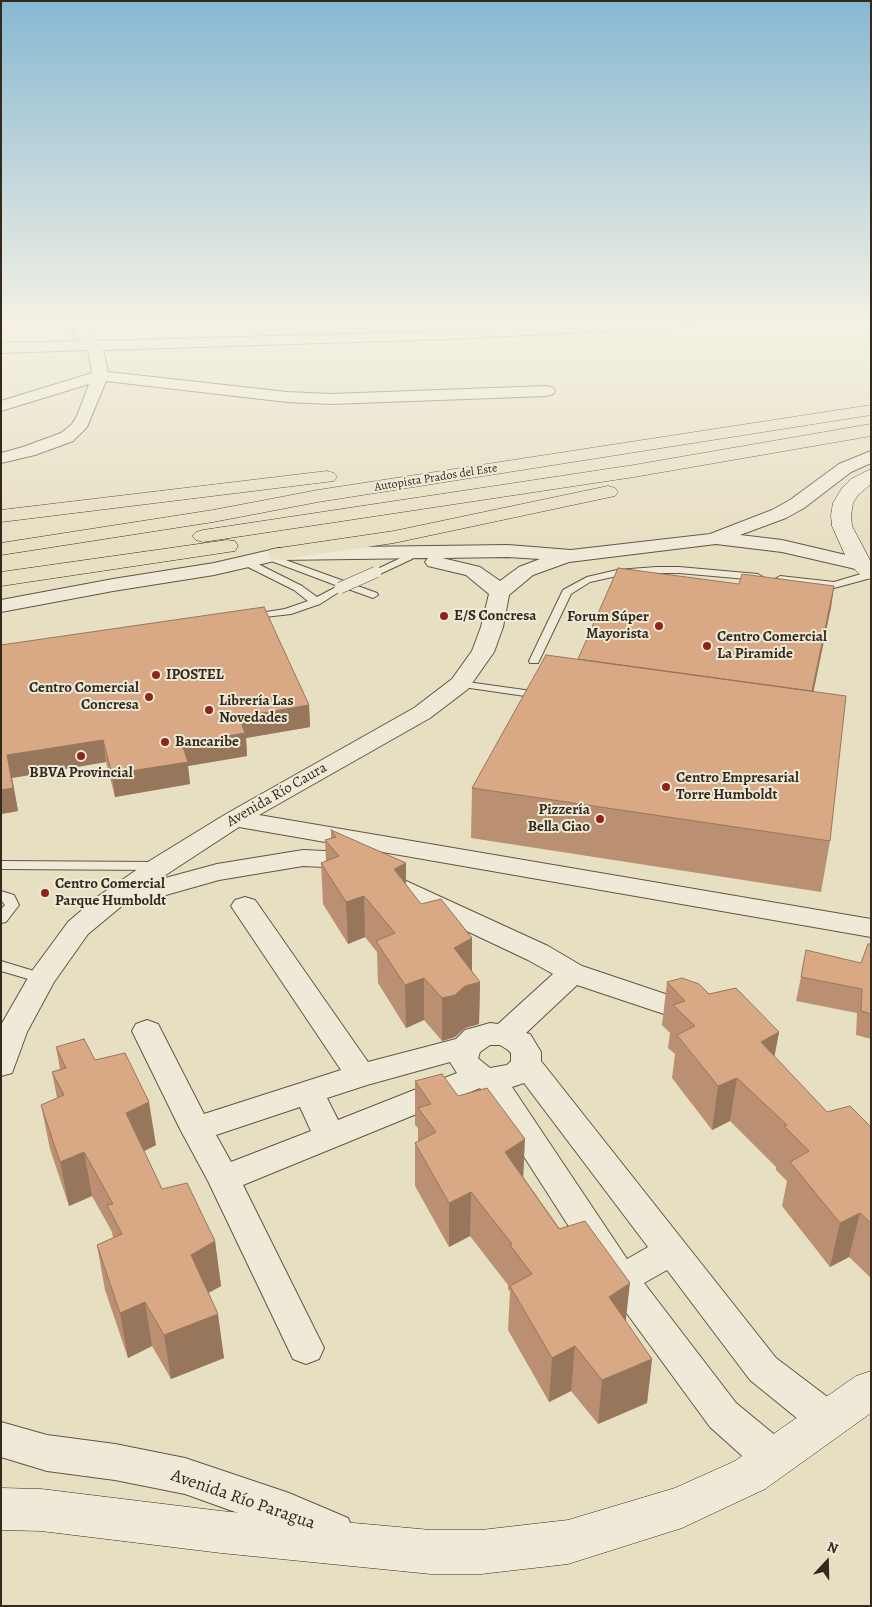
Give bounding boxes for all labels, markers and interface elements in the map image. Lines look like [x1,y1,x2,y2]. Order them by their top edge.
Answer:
street label: Autopista Prados del Este [374,461,498,495]
place label: E/S Concresa [454,607,537,625]
place label: Forum Súper Mayorista [567,608,649,643]
marker: E/S Concresa [438,610,450,622]
marker: Forum Súper Mayorista [653,620,665,632]
place label: Centro Comercial La Piramide [717,628,827,663]
marker: Centro Comercial La Piramide [701,640,713,652]
place label: IPOSTEL [166,666,224,684]
marker: IPOSTEL [150,669,162,681]
place label: Centro Comercial Concresa [29,679,139,714]
marker: Centro Comercial Concresa [143,691,155,703]
place label: Librería Las Novedades [219,692,294,727]
marker: Librería Las Novedades [203,704,215,716]
place label: Bancaribe [175,733,239,751]
marker: Bancaribe [159,736,171,748]
marker: BBVA Provincial [75,750,87,762]
street label: Avenida Río Caura [224,759,330,831]
place label: BBVA Provincial [29,764,133,782]
place label: Centro Empresarial Torre Humboldt [676,769,799,804]
marker: Centro Empresarial Torre Humboldt [660,781,672,793]
place label: Pizzería Bella Ciao [528,801,590,836]
marker: Pizzería Bella Ciao [594,813,606,825]
place label: Centro Comercial Parque Humboldt [55,875,166,910]
marker: Centro Comercial Parque Humboldt [39,887,51,899]
street label: Avenida Río Paragua [168,1465,318,1535]
north arrow [802,1537,852,1587]
text: N [824,1537,841,1558]

